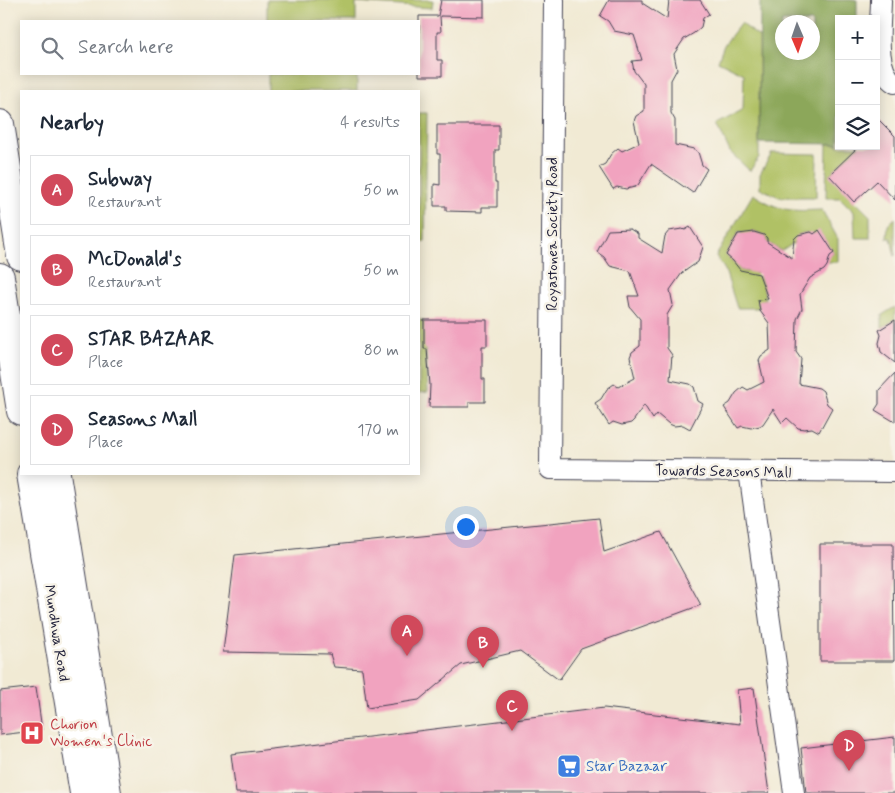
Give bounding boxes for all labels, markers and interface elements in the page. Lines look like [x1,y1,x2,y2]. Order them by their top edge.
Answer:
north arrow [775,15,820,60]
map controls [835,15,880,150]
button: + [835,15,880,60]
search box [20,20,420,75]
icon: search [38,34,66,62]
text: Search here [78,35,174,60]
button: − [835,60,880,105]
button: layers [835,105,880,150]
text: Nearby [40,109,104,137]
text: 4 results [340,112,400,133]
street label: Royastonea Society Road [543,157,563,311]
text: Subway [88,167,152,192]
text: A [52,180,62,201]
text: 50 m [363,180,399,201]
text: Restaurant [88,192,162,213]
text: McDonald's [88,247,181,272]
text: B [52,260,62,281]
text: 50 m [363,260,399,281]
text: Restaurant [88,272,162,293]
text: STAR BAZAAR [88,327,213,352]
text: C [51,340,63,361]
text: 80 m [364,340,399,361]
text: Place [88,352,123,373]
text: Seasons Mall [88,407,197,432]
text: D [51,420,63,441]
text: 170 m [357,420,399,441]
text: Place [88,432,123,453]
street label: Towards Seasons Mall [655,461,791,483]
your location [453,514,479,540]
street label: Mundhwa Road [38,583,74,683]
pin: A [391,615,423,656]
pin: B [467,627,499,668]
pin: C [496,690,528,731]
place label: Chorion Women's Clinic [50,715,152,752]
hospital icon: Chorion Women's Clinic [19,720,45,746]
pin: D [833,730,865,771]
supermarket icon: Star Bazaar [556,753,582,779]
place label: Star Bazaar [586,757,667,777]

